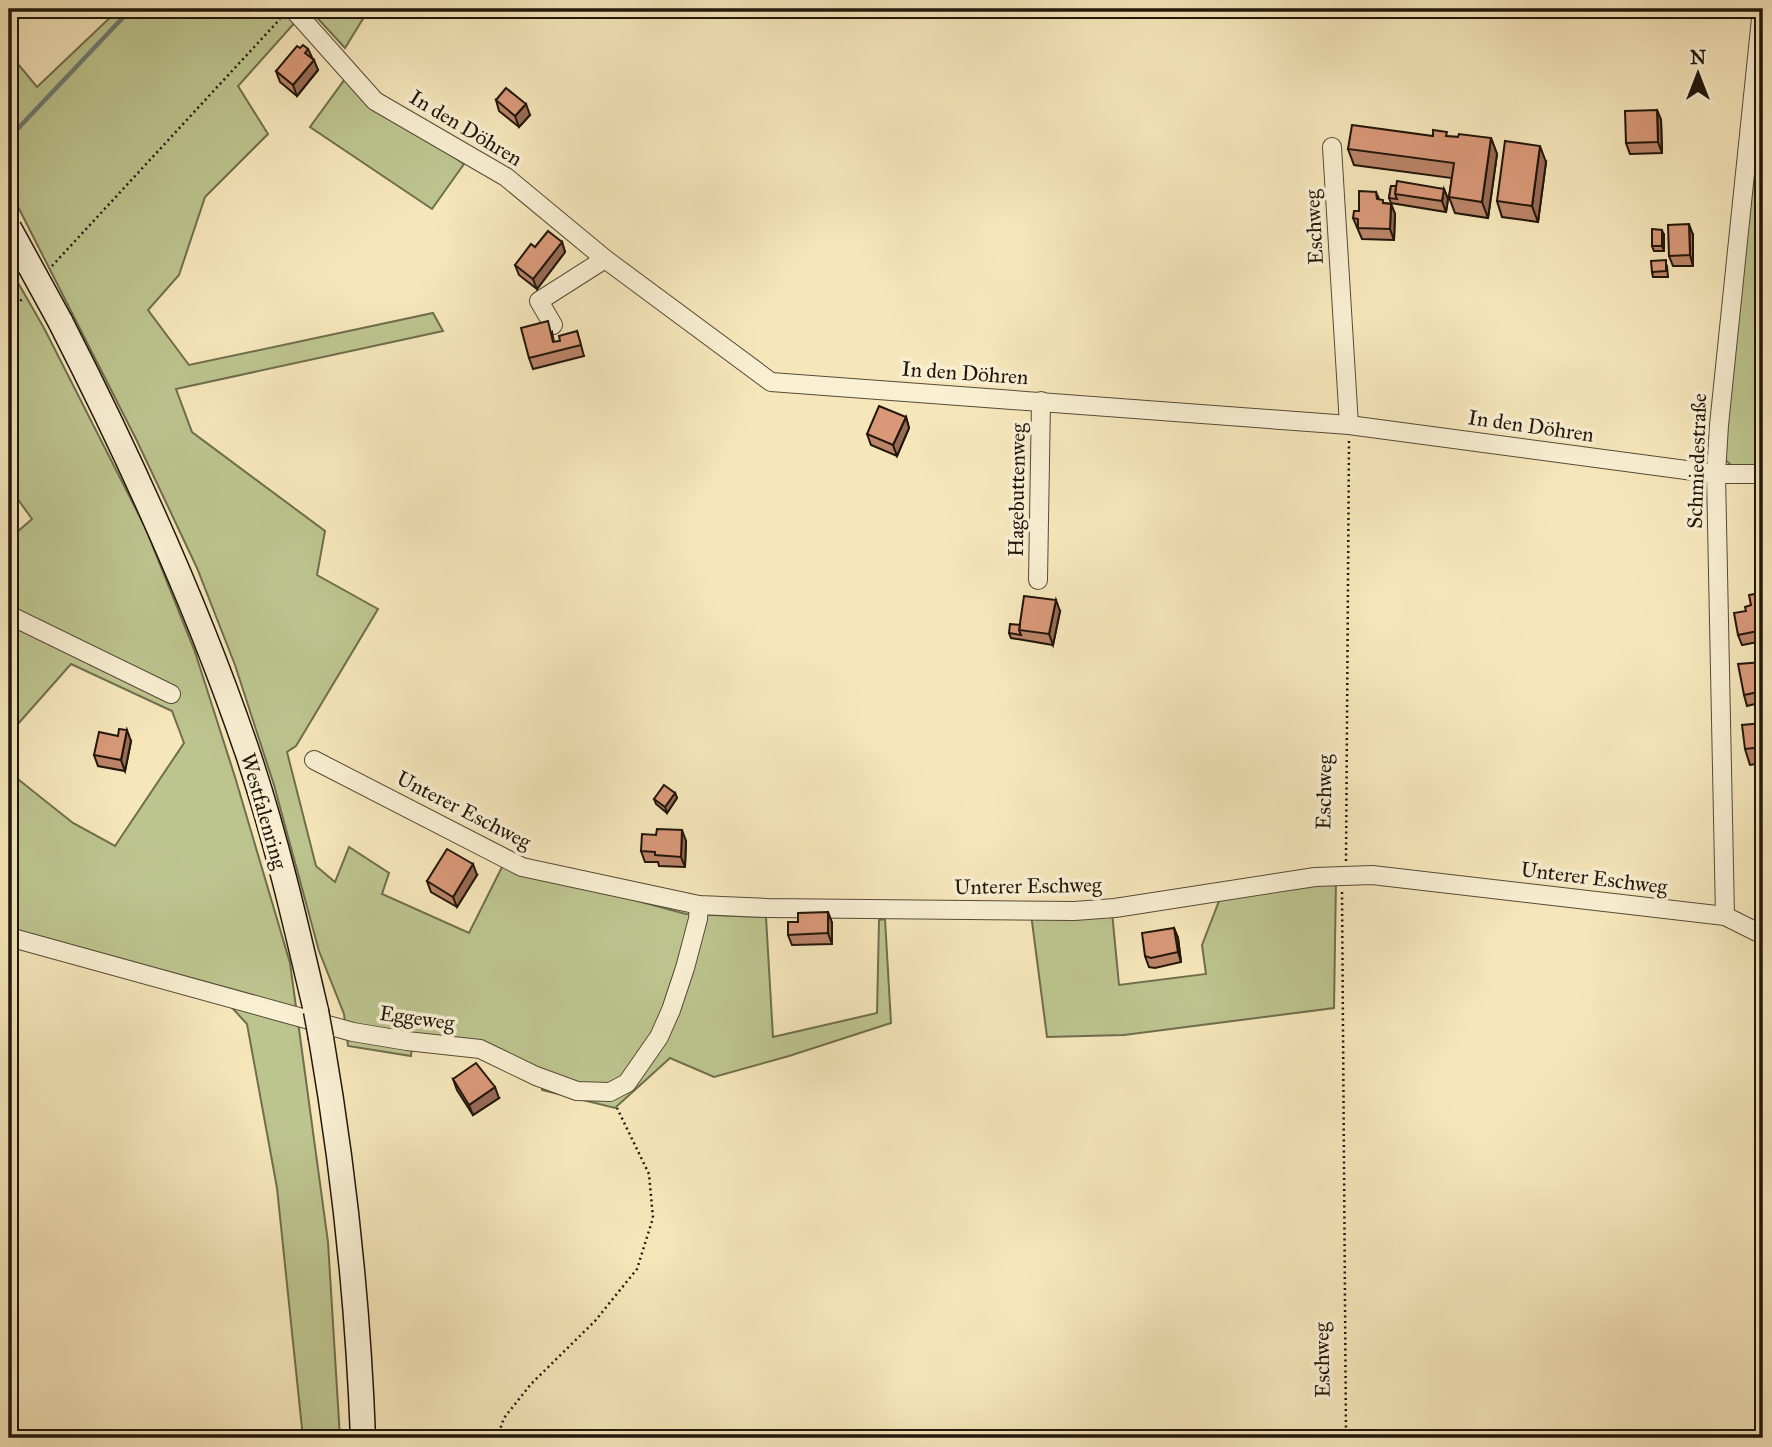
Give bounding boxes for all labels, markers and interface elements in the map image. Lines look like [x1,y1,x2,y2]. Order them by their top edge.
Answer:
north arrow [1664,38,1734,108]
text: N [1690,46,1706,69]
street label: In den Döhren [405,84,527,172]
street label: Eschweg [1299,189,1329,265]
street label: In den Döhren [901,356,1029,390]
street label: Schmiedestraße [1682,393,1712,529]
street label: In den Döhren [1466,404,1596,448]
street label: Hagebuttenweg [1003,423,1031,557]
street label: Westfalenring [235,750,293,872]
street label: Eschweg [1310,754,1338,830]
street label: Unterer Eschweg [392,765,536,855]
street label: Unterer Eschweg [1519,856,1669,900]
street label: Unterer Eschweg [954,872,1102,900]
street label: Eggeweg [378,1000,456,1036]
street label: Eschweg [1308,1322,1336,1398]

